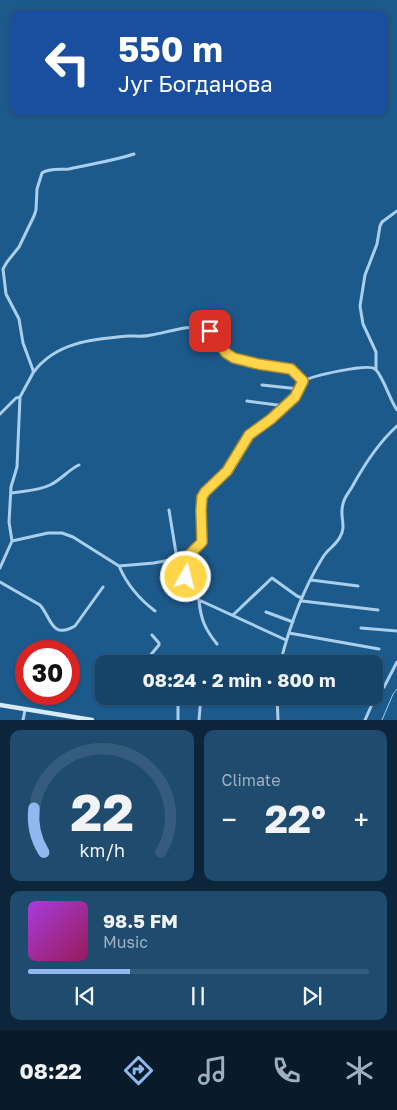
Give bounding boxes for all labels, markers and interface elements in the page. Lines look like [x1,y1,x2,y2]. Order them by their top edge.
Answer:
text: 550 m [118,28,223,70]
icon: left [35,30,100,95]
text: Југ Богданова [118,70,273,97]
pin [189,310,231,352]
icon: arrive [196,317,224,345]
position arrow [159,550,211,602]
speed limit sign: 30 [15,640,80,705]
text: 08:24 · 2 min · 800 m [142,668,336,691]
text: Climate [222,770,281,790]
text: 22 [70,780,133,842]
text: 22° [265,796,326,841]
text: − [222,803,237,836]
text: + [354,803,369,836]
text: km/h [79,839,124,861]
text: 98.5 FM [103,909,178,932]
text: Music [103,932,148,952]
icon: previous [71,982,99,1010]
icon: pause [184,982,212,1010]
icon: next [298,982,326,1010]
icon: directions [121,1053,156,1088]
icon: music [195,1053,230,1088]
icon: phone [269,1053,304,1088]
icon: climate [342,1053,377,1088]
text: 08:22 [19,1057,82,1084]

